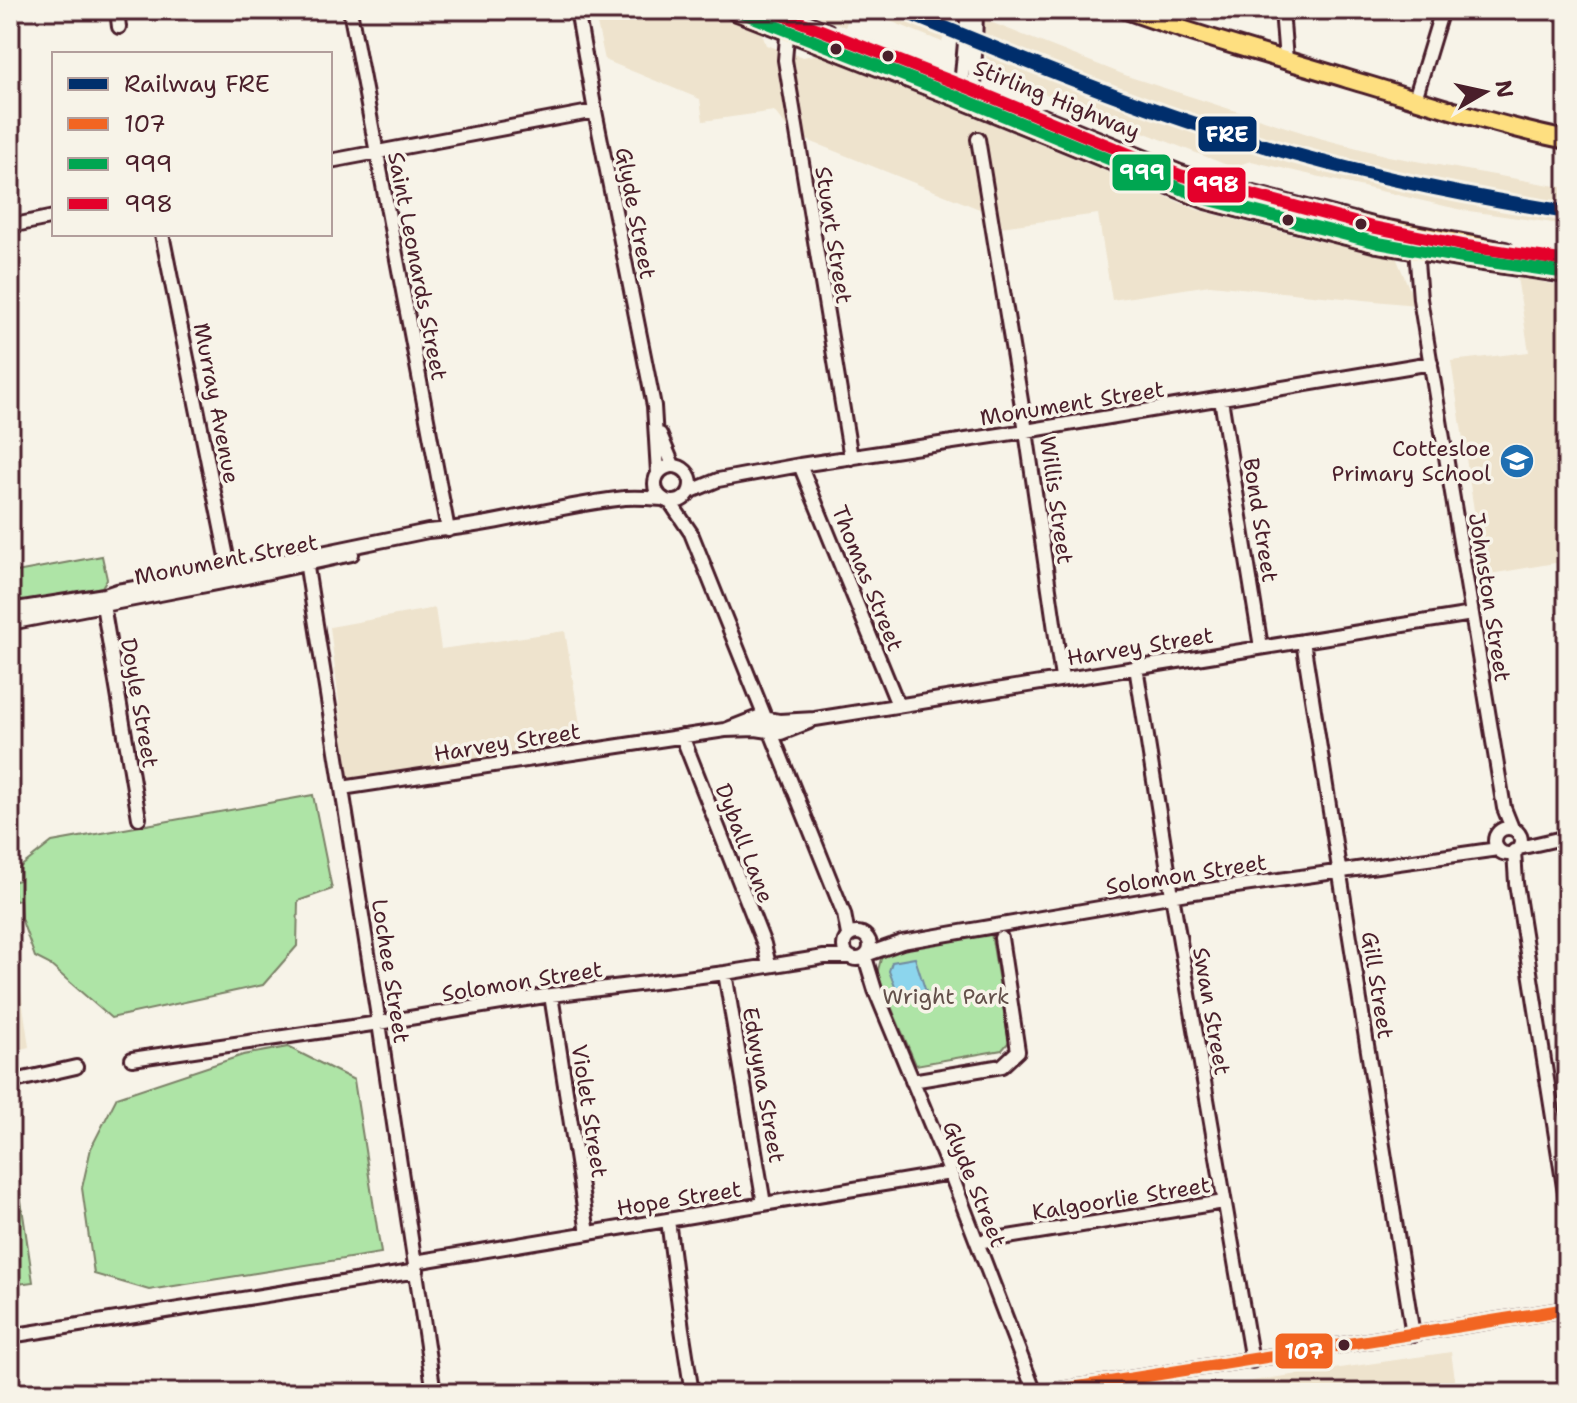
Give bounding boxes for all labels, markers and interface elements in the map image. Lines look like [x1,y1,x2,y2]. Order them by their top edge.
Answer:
unlabelled marker [828,41,844,57]
unlabelled marker [880,48,896,64]
legend [52,52,332,236]
north arrow [1445,52,1525,132]
street label: Stirling Highway [969,53,1144,146]
text: Railway FRE [124,68,270,100]
text: N [1489,78,1520,100]
text: 107 [124,108,166,140]
line badge: FRE [1197,115,1258,153]
text: FRE [1205,120,1249,149]
street label: Glyde Street [609,145,662,281]
text: 999 [124,148,172,180]
street label: Saint Leonards Street [381,149,454,383]
line badge: 999 [1111,153,1172,192]
text: 999 [1119,158,1165,187]
street label: Stuart Street [808,164,859,306]
line badge: 998 [1186,166,1247,204]
text: 998 [1193,170,1239,199]
text: 998 [124,188,173,220]
unlabelled marker [1280,212,1296,228]
unlabelled marker [1353,216,1369,232]
street label: Murray Avenue [187,320,246,486]
street label: Monument Street [978,375,1166,432]
street label: Willis Street [1033,434,1080,566]
place label: Cottesloe Primary School [1332,434,1491,488]
school or university icon: Cottesloe Primary School [1498,442,1536,480]
street label: Bond Street [1236,456,1285,584]
street label: Thomas Street [825,501,910,655]
street label: Johnston Street [1462,510,1517,684]
street label: Monument Street [132,527,320,592]
street label: Harvey Street [1065,621,1215,672]
street label: Doyle Street [114,636,165,770]
street label: Harvey Street [432,717,582,768]
street label: Dyball Lane [708,779,781,907]
street label: Solomon Street [1104,847,1269,902]
street label: Lochee Street [365,897,416,1045]
street label: Gill Street [1355,929,1400,1041]
street label: Swan Street [1186,945,1237,1077]
street label: Solomon Street [440,954,605,1009]
park label: Wright Park [882,982,1010,1011]
street label: Edwyna Street [736,1005,791,1165]
street label: Violet Street [565,1042,614,1180]
street label: Glyde Street [936,1117,1013,1252]
street label: Kalgoorlie Street [1030,1170,1212,1227]
street label: Hope Street [614,1174,744,1223]
line badge: 107 [1274,1332,1334,1370]
text: 107 [1284,1337,1324,1366]
unlabelled marker [1336,1337,1352,1353]

